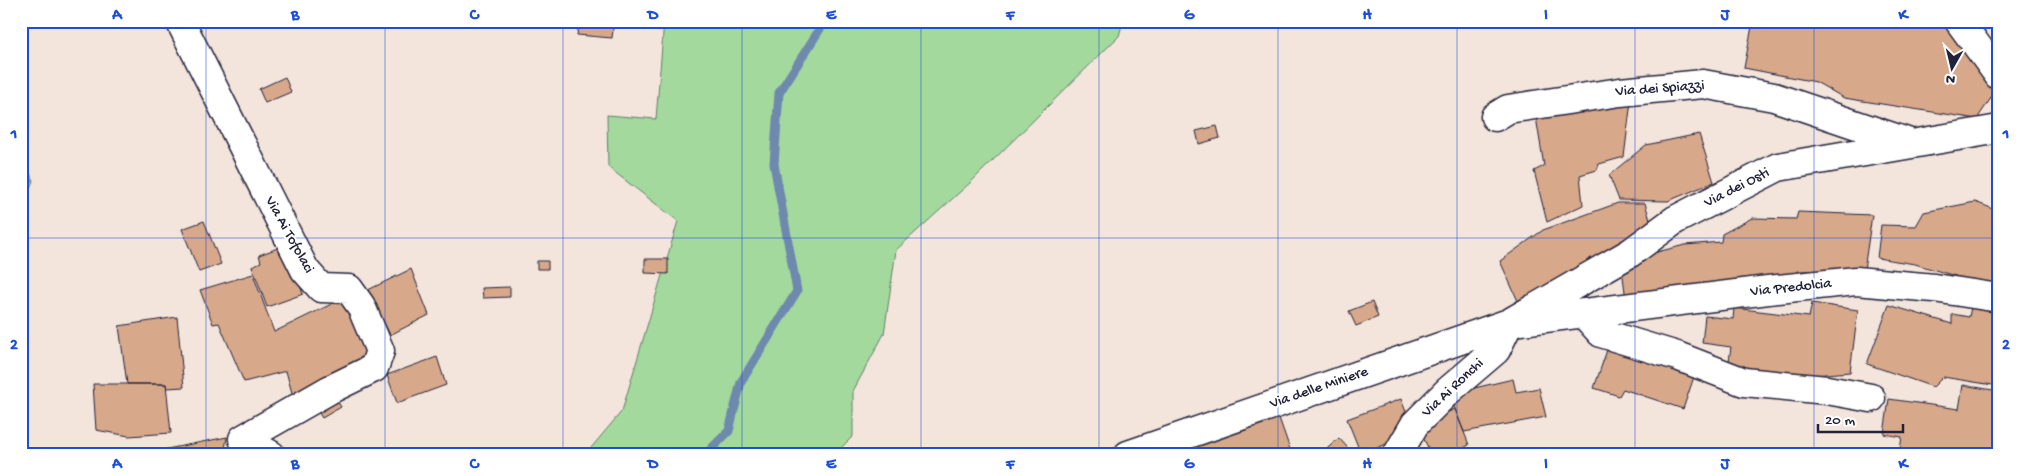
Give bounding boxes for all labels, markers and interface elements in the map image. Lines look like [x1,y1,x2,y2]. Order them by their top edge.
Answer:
text: A [111,7,123,26]
text: B [290,7,300,26]
text: C [469,7,480,26]
text: D [646,7,659,26]
text: E [826,7,837,26]
text: F [1005,7,1016,26]
text: G [1184,7,1195,26]
text: H [1362,7,1372,26]
text: I [1544,7,1548,26]
text: J [1720,7,1731,26]
text: K [1898,7,1910,26]
north arrow [1928,42,1978,92]
text: N [1945,69,1956,87]
street label: Via dei Spiazzi [1614,77,1705,101]
text: 1 [10,126,17,145]
text: 1 [2002,126,2009,145]
street label: Via dei Osti [1701,164,1773,213]
street label: Via Ai Tofolaci [260,193,317,277]
street label: Via Predolcia [1749,275,1833,301]
text: 2 [10,337,18,356]
text: 2 [2002,337,2010,356]
street label: Via Ai Ronchi [1417,355,1488,422]
street label: Via delle Miniere [1267,363,1371,414]
scale bar [1818,401,1902,433]
text: 20 m [1825,412,1855,430]
text: A [111,456,123,475]
text: B [290,456,300,475]
text: C [469,456,480,475]
text: D [646,456,659,475]
text: E [826,456,837,475]
text: F [1005,456,1016,475]
text: G [1184,456,1195,475]
text: H [1362,456,1372,475]
text: I [1544,456,1548,475]
text: J [1720,456,1731,475]
text: K [1898,456,1910,475]

